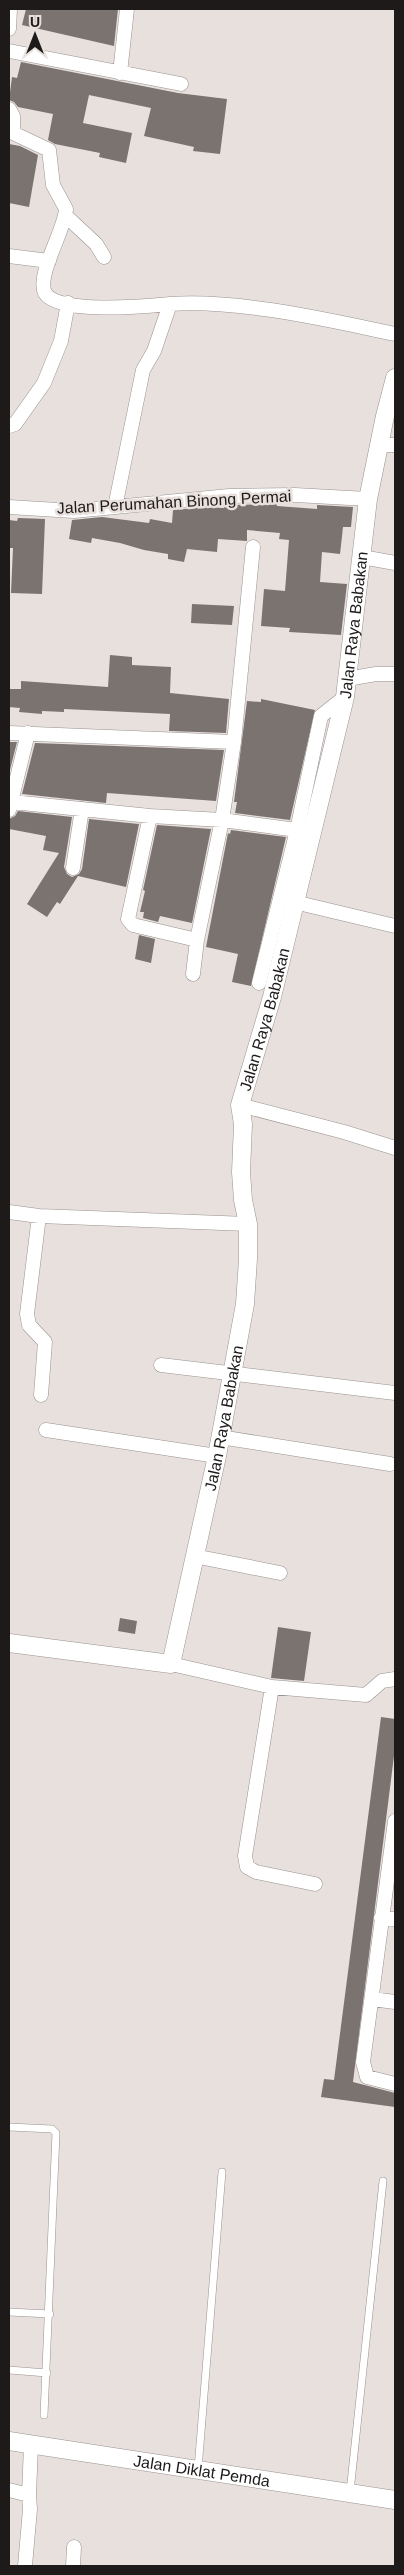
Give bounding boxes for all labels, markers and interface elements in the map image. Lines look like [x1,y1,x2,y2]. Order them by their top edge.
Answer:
north arrow [10,10,60,60]
text: U [30,14,40,30]
street label: Jalan Perumahan Binong Permai [56,487,292,517]
street label: Jalan Raya Babakan [336,550,370,699]
street label: Jalan Raya Babakan [236,946,292,1093]
street label: Jalan Raya Babakan [201,1344,246,1492]
street label: Jalan Diklat Pemda [132,2452,271,2489]

